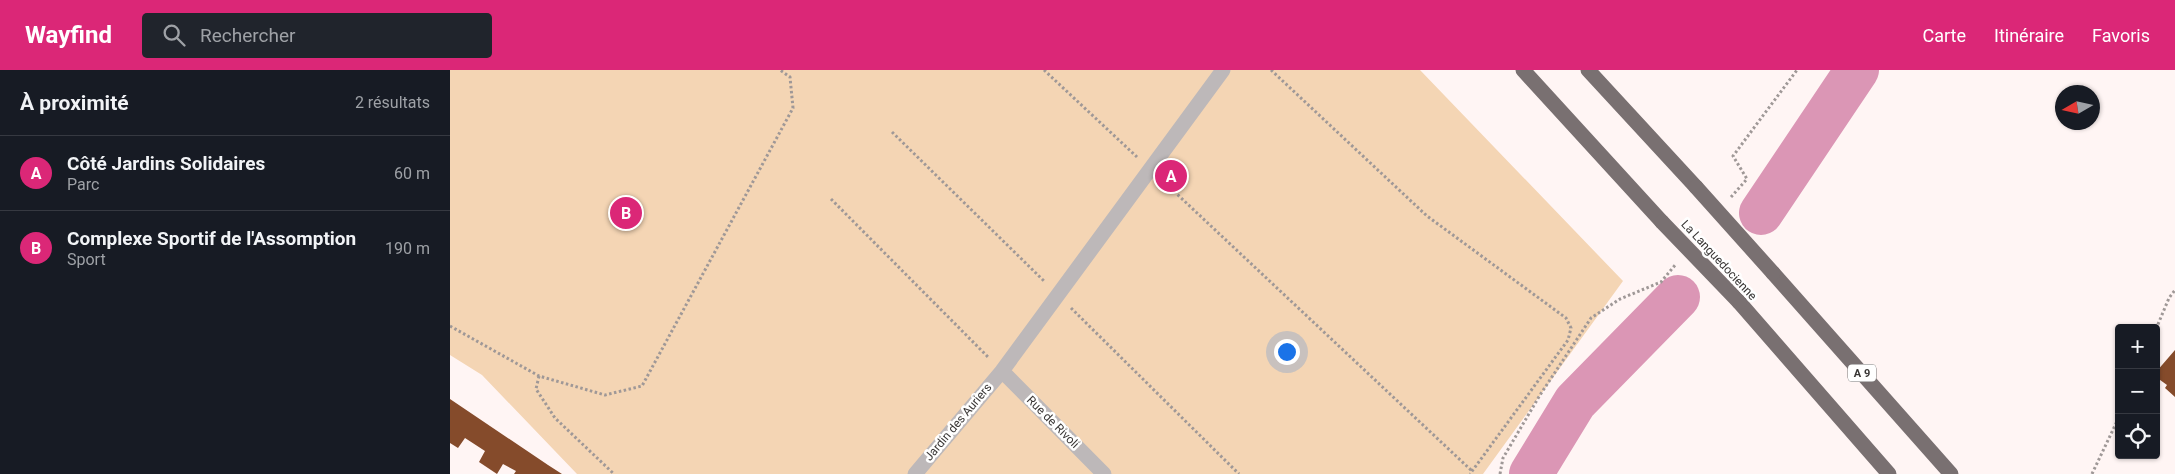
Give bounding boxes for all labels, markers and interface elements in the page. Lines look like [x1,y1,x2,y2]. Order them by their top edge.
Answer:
search box [142,13,492,58]
text: Wayfind [25,21,112,49]
icon: search [160,21,188,49]
text: Rechercher [200,24,295,47]
text: Carte [1923,25,1966,46]
text: Itinéraire [1994,25,2064,46]
text: Favoris [2092,25,2150,46]
north arrow [2055,85,2100,130]
text: À proximité [20,91,129,115]
text: 2 résultats [355,93,430,112]
text: Côté Jardins Solidaires [67,152,265,175]
pin: A [1155,157,1187,195]
text: A [31,164,41,183]
text: 60 m [394,164,430,183]
text: Parc [67,175,99,194]
pin: B [610,194,642,232]
street label: La Languedocienne [1678,217,1760,303]
text: Complexe Sportif de l'Assomption [67,227,356,250]
text: B [31,239,41,258]
text: 190 m [385,239,430,258]
text: Sport [67,250,106,269]
map controls [2115,324,2160,459]
button: + [2115,324,2160,369]
your location [1274,339,1300,365]
road number: A 9 [1848,364,1876,382]
button: − [2115,369,2160,414]
street label: Jardin des Auriers [922,380,994,464]
street label: Rue de Rivoli [1024,393,1082,451]
button: locate [2115,414,2160,459]

